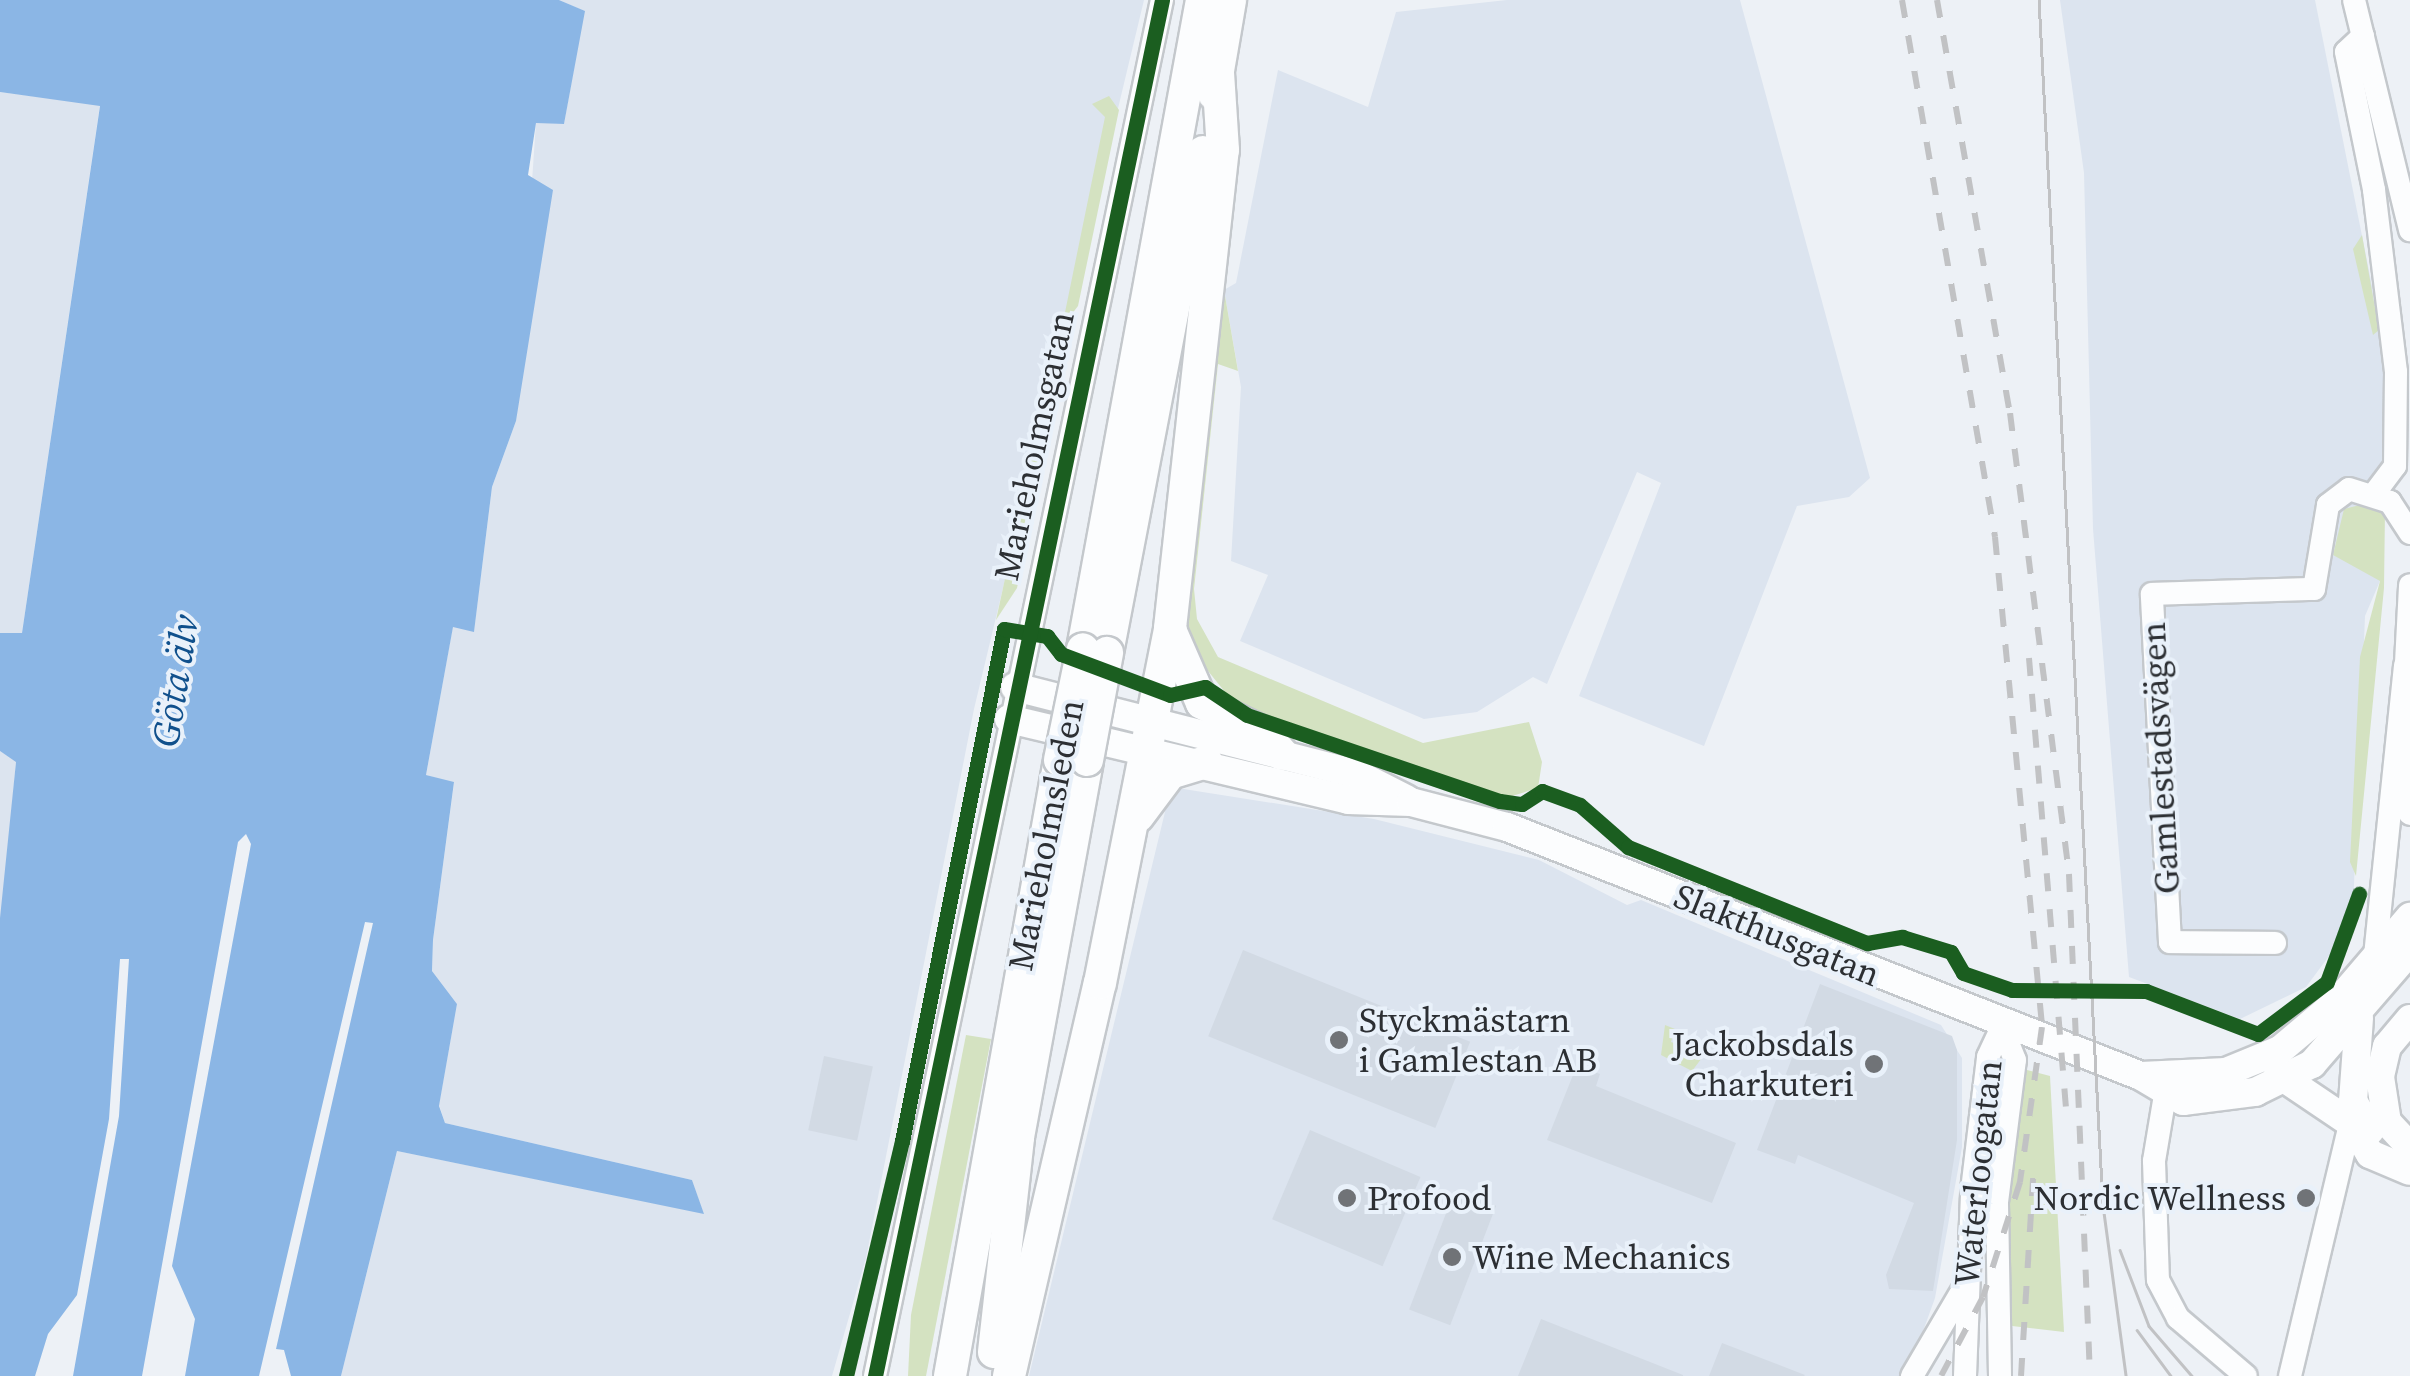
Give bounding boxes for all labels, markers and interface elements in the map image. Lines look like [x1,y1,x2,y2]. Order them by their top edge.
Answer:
street label: Marieholmsgatan [985,308,1083,584]
water label: Göta älv [143,612,209,750]
street label: Gamlestadsvägen [2132,621,2188,895]
street label: Marieholmsleden [999,696,1093,974]
street label: Slakthusgatan [1668,875,1886,995]
place label: Styckmästarn i Gamlestan AB [1359,999,1597,1081]
place label: Jackobsdals Charkuteri [1672,1023,1854,1105]
marker: Styckmästarn i Gamlestan AB [1328,1029,1350,1051]
marker: Jackobsdals Charkuteri [1863,1053,1885,1075]
street label: Waterloogatan [1945,1058,2011,1288]
place label: Profood [1367,1177,1491,1219]
place label: Nordic Wellness [2033,1177,2286,1219]
marker: Profood [1336,1187,1358,1209]
marker: Nordic Wellness [2295,1187,2317,1209]
place label: Wine Mechanics [1472,1236,1731,1278]
marker: Wine Mechanics [1441,1246,1463,1268]

